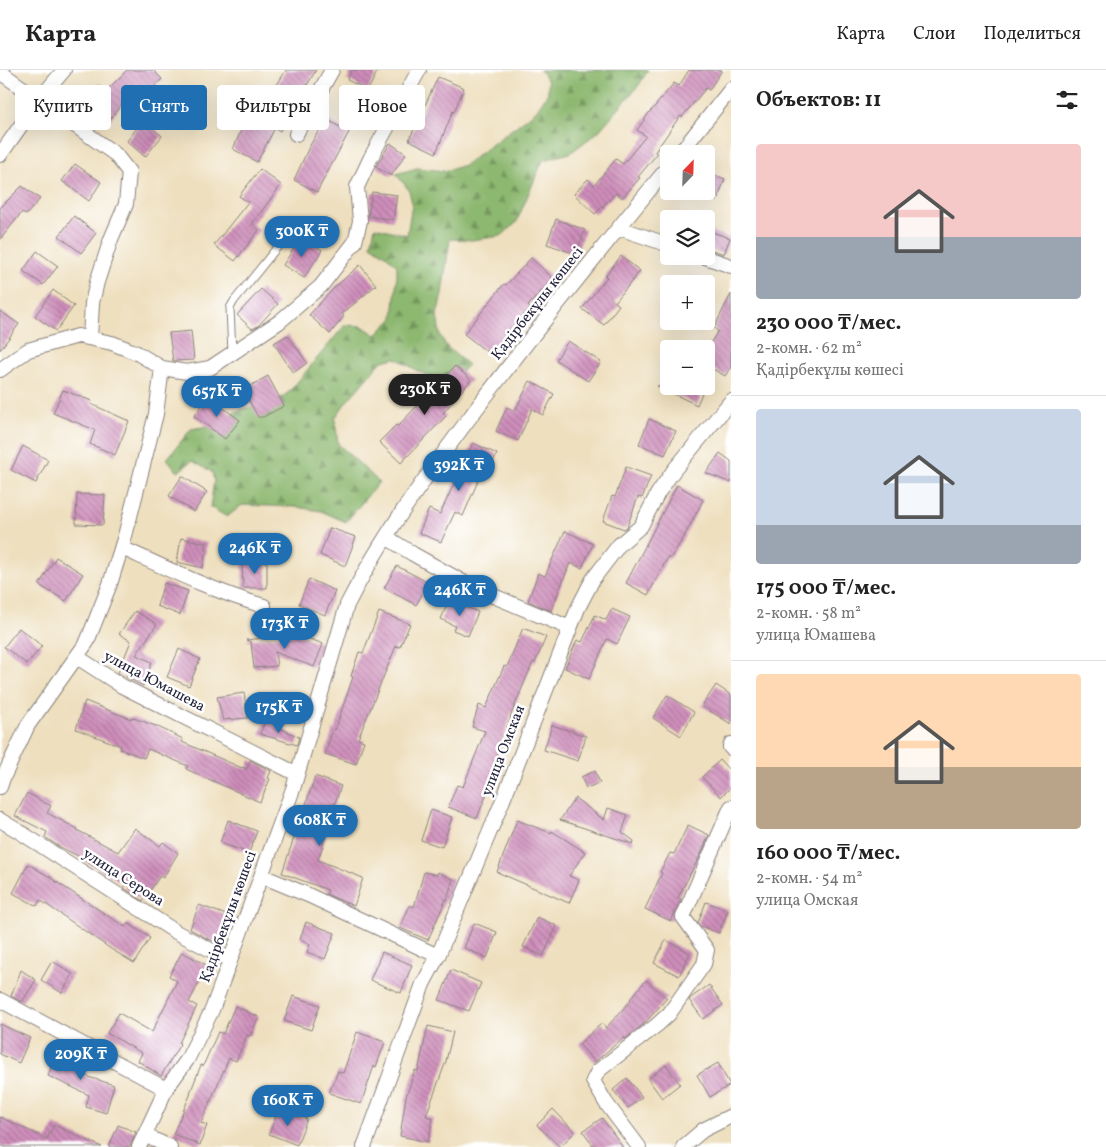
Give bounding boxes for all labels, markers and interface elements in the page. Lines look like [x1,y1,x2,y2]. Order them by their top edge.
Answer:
text: Карта [25,18,96,52]
text: Карта [837,22,885,47]
text: Слои [913,22,955,47]
text: Поделиться [983,22,1081,47]
chip: Купить [15,85,111,130]
chip: Снять [121,85,207,130]
chip: Фильтры [217,85,329,130]
chip: Новое [339,85,425,130]
text: Объектов: 11 [756,86,882,115]
icon: filters [1053,86,1081,114]
north arrow [660,145,715,200]
map controls [660,145,715,395]
icon: home [874,176,964,266]
button: layers [660,210,715,265]
pin: 300K ₸ [261,216,343,258]
text: 300K ₸ [275,221,329,243]
street label: Қадірбекұлы көшесі [487,243,589,365]
button: + [660,275,715,330]
text: 230 000 ₸/мес. [756,309,902,338]
text: 2-комн. · 62 m² [756,338,862,360]
button: − [660,340,715,395]
text: Қадірбекұлы көшесі [756,360,904,382]
pin: 230K ₸ [384,374,466,416]
pin: 657K ₸ [176,376,258,418]
text: 230K ₸ [399,379,451,401]
text: 657K ₸ [192,381,242,403]
icon: home [874,442,964,532]
pin: 392K ₸ [418,450,500,492]
text: 392K ₸ [434,455,484,477]
pin: 246K ₸ [214,532,296,575]
text: 246K ₸ [229,538,281,560]
pin: 246K ₸ [419,574,501,617]
text: 175 000 ₸/мес. [756,574,896,603]
text: 246K ₸ [434,580,486,602]
text: 2-комн. · 58 m² [756,603,861,625]
pin: 173K ₸ [244,608,326,650]
text: 173K ₸ [261,613,309,635]
text: улица Юмашева [756,625,876,647]
street label: улица Юмашева [99,646,209,718]
pin: 175K ₸ [238,692,320,734]
text: 175K ₸ [255,697,303,719]
street label: улица Омская [477,702,531,800]
icon: home [874,707,964,797]
pin: 608K ₸ [279,804,361,847]
text: 608K ₸ [294,810,346,832]
text: 160 000 ₸/мес. [756,839,901,868]
street label: улица Серова [78,844,168,912]
street label: Қадірбекұлы көшесі [195,848,263,986]
text: 2-комн. · 54 m² [756,868,862,890]
text: улица Омская [756,890,858,912]
pin: 209K ₸ [40,1038,122,1081]
text: 209K ₸ [55,1044,107,1066]
pin: 160K ₸ [247,1084,329,1127]
text: 160K ₸ [263,1090,313,1112]

